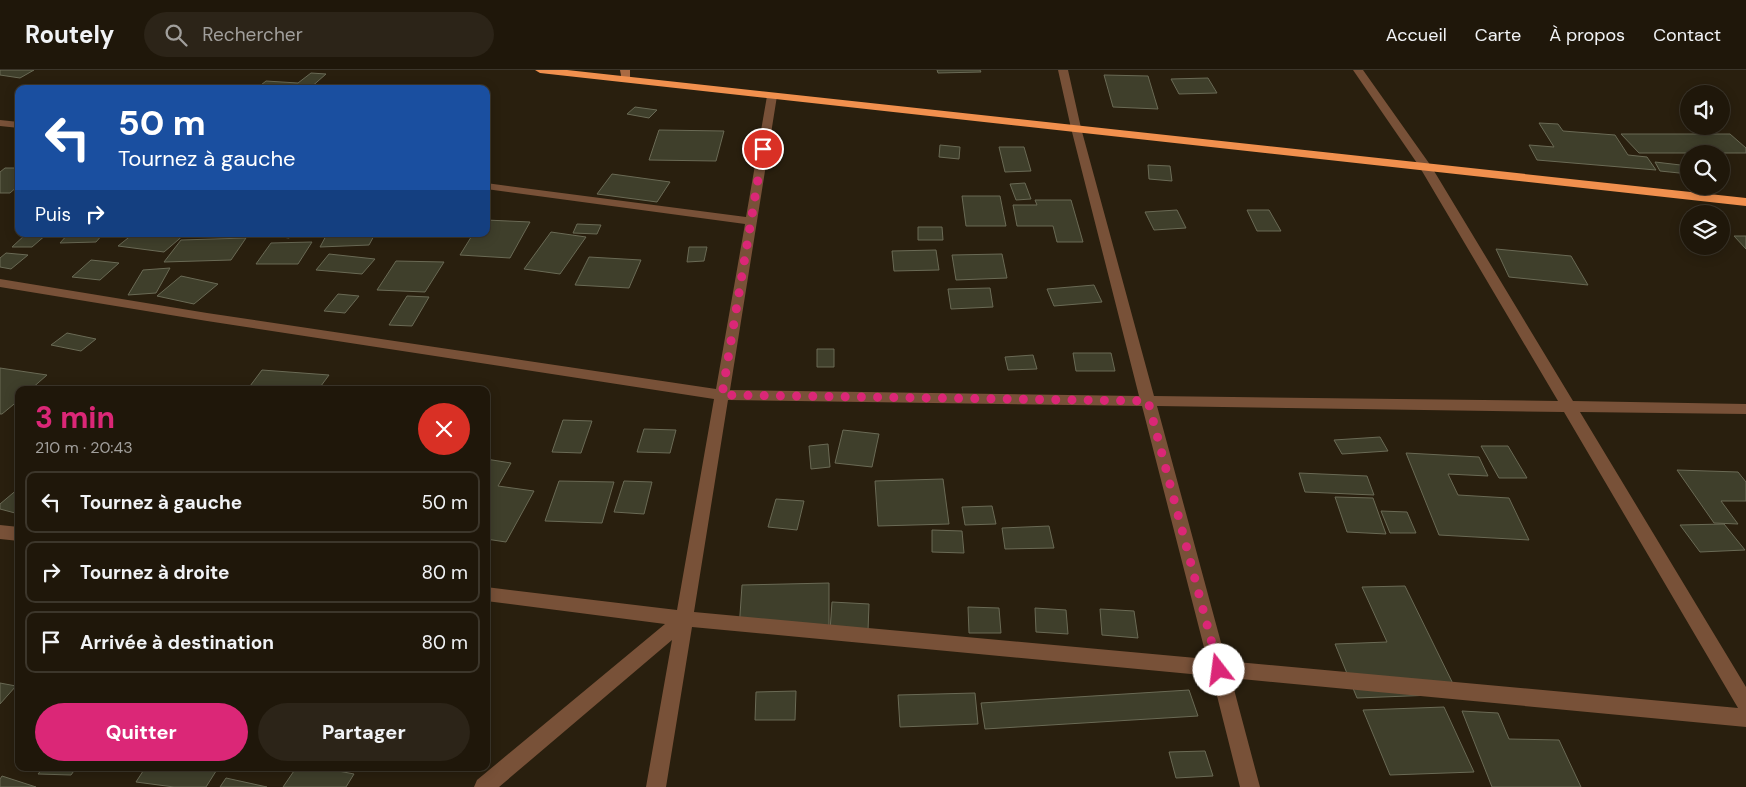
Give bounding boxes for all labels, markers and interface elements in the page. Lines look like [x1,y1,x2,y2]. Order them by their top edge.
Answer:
search box [144,12,494,57]
text: Routely [25,19,114,50]
icon: search [162,21,190,49]
text: Rechercher [202,22,303,47]
text: Accueil [1386,23,1447,47]
text: Carte [1475,23,1521,47]
text: À propos [1549,23,1625,47]
text: Contact [1653,23,1721,47]
map controls [1680,85,1730,255]
button: sound [1680,85,1730,135]
text: 50 m [118,100,206,146]
icon: left [35,105,100,170]
pin [742,128,784,170]
icon: arrive [749,135,777,163]
text: Tournez à gauche [118,144,296,173]
button: search [1680,145,1730,195]
icon: right [81,200,109,228]
text: Puis [35,202,71,227]
button: layers [1680,205,1730,255]
text: 3 min [35,398,115,437]
button: close [418,403,470,455]
text: 210 m · 20:43 [35,437,133,458]
icon: left [37,488,65,516]
text: Tournez à gauche [80,490,242,515]
text: 50 m [421,490,468,515]
icon: right [37,558,65,586]
text: Tournez à droite [80,560,230,585]
text: 80 m [421,560,468,585]
icon: arrive [37,628,65,656]
text: Arrivée à destination [80,630,274,655]
text: 80 m [421,630,468,655]
position arrow [1192,643,1244,695]
button: Quitter [35,703,248,761]
button: Partager [258,703,470,761]

